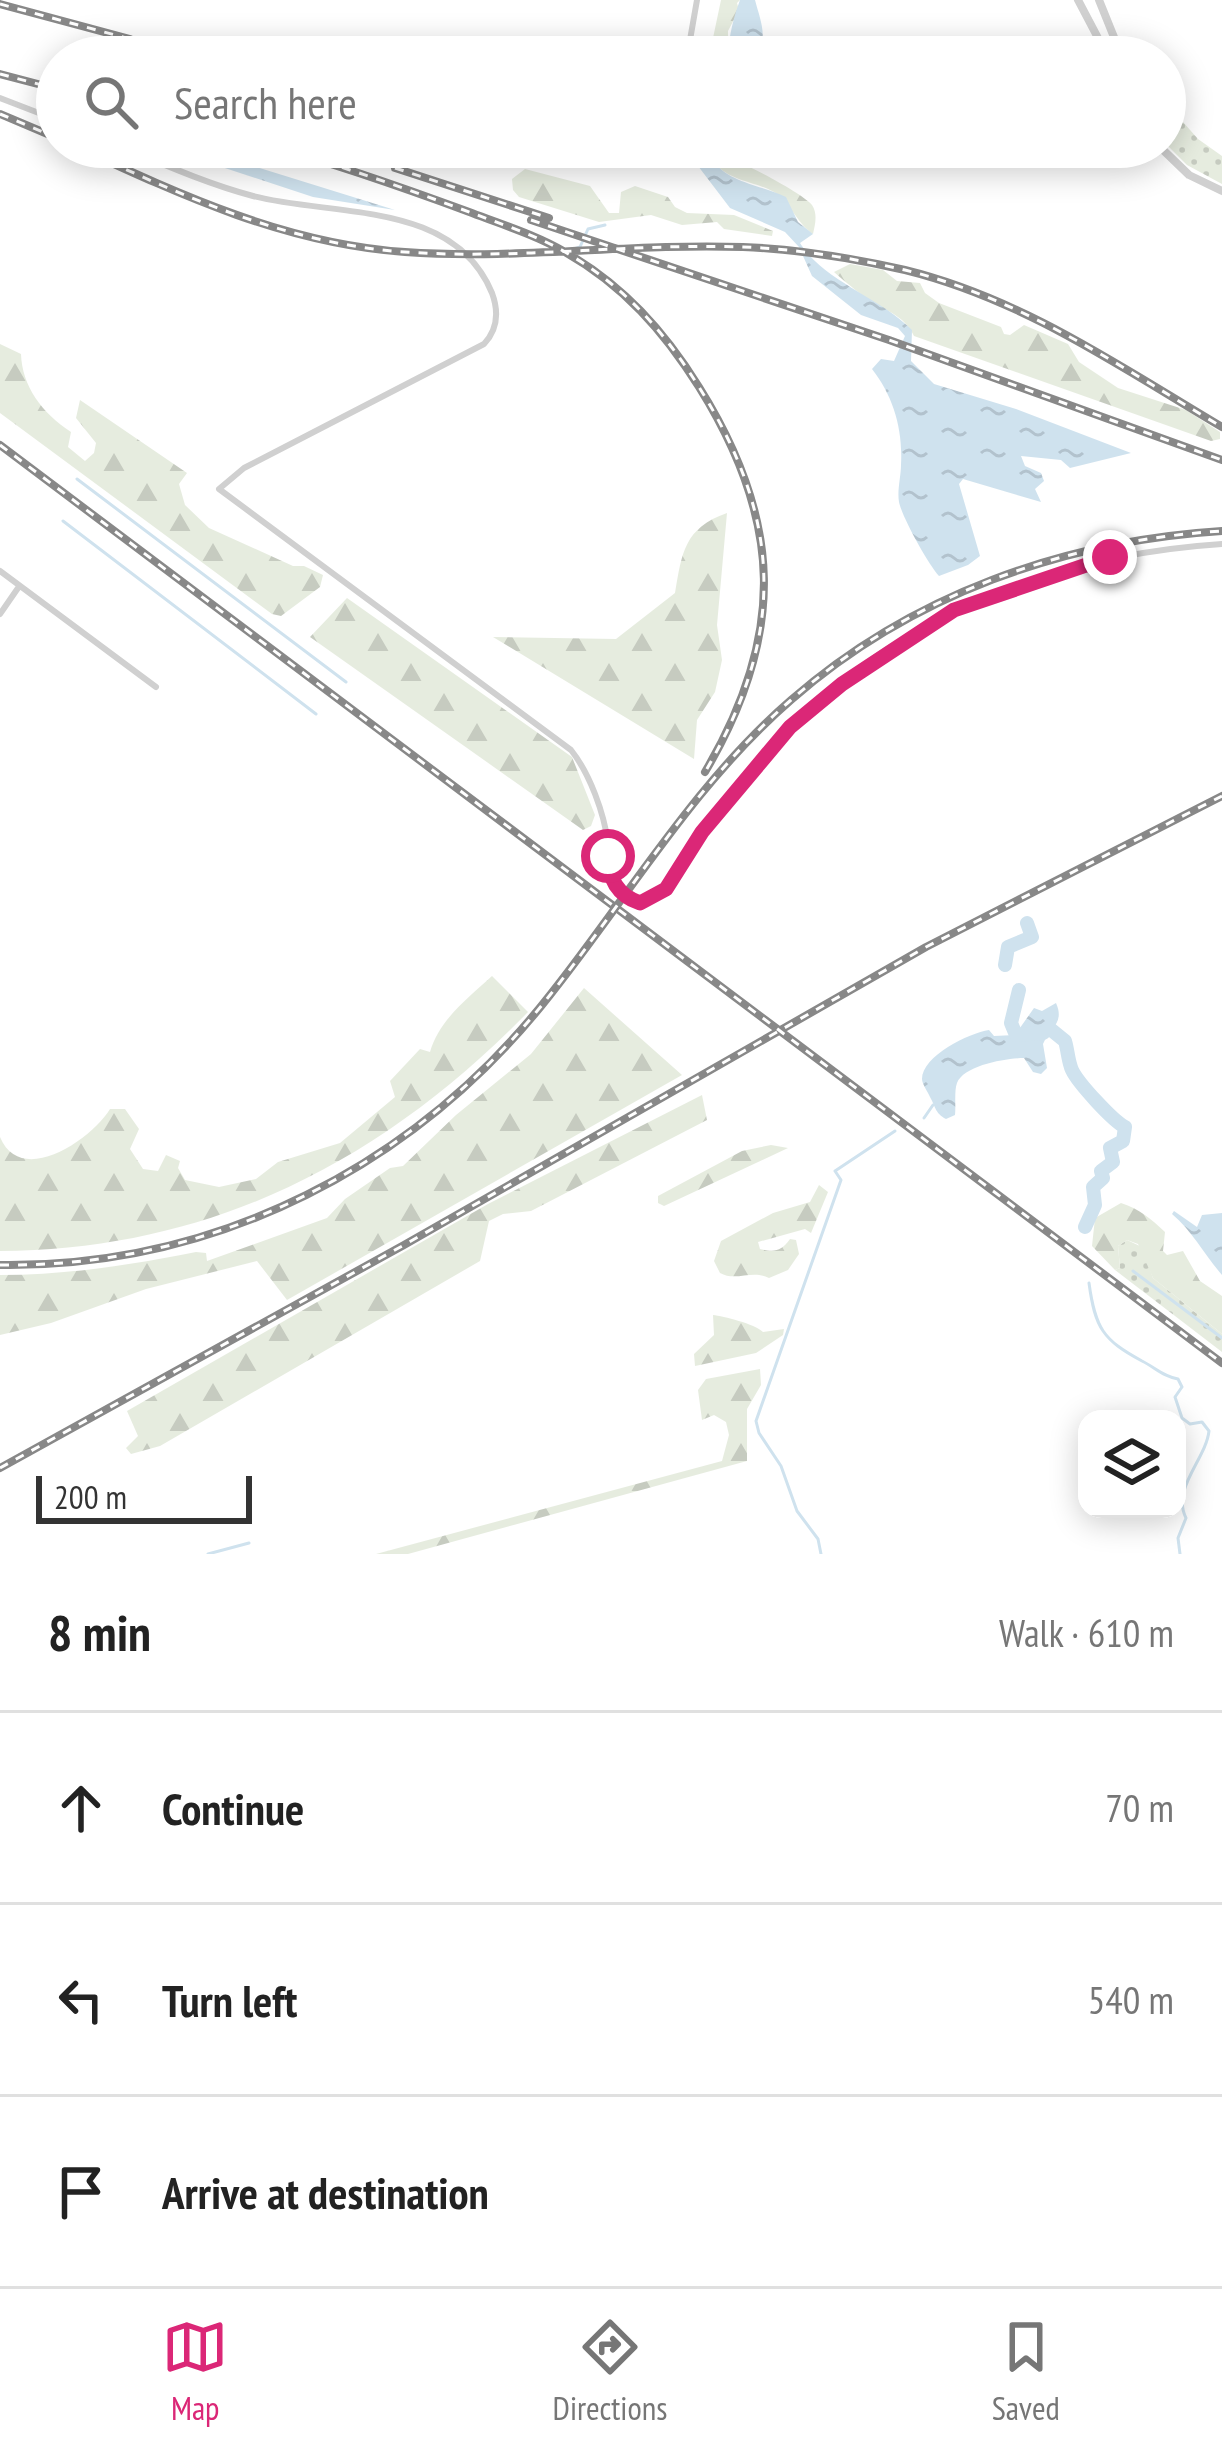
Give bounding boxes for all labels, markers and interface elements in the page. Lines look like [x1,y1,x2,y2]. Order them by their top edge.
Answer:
search box [36,36,1186,168]
icon: search [78,69,144,135]
text: Search here [174,73,357,131]
route end [1083,530,1137,584]
route start [581,829,635,883]
map controls [1078,1410,1186,1518]
button: layers [1078,1410,1186,1518]
scale bar [36,1470,252,1523]
text: 200 m [54,1475,127,1518]
text: 8 min [48,1599,151,1665]
text: Walk · 610 m [999,1607,1174,1658]
icon: ahead [48,1775,114,1841]
text: Continue [162,1779,304,1837]
text: 70 m [1105,1782,1174,1833]
icon: left [48,1967,114,2033]
text: Turn left [162,1971,297,2029]
text: 540 m [1088,1974,1174,2025]
icon: arrive [48,2159,114,2225]
text: Arrive at destination [162,2163,489,2221]
tab: Map [162,2314,228,2429]
tab: Directions [553,2314,667,2429]
tab: Saved [992,2314,1060,2429]

